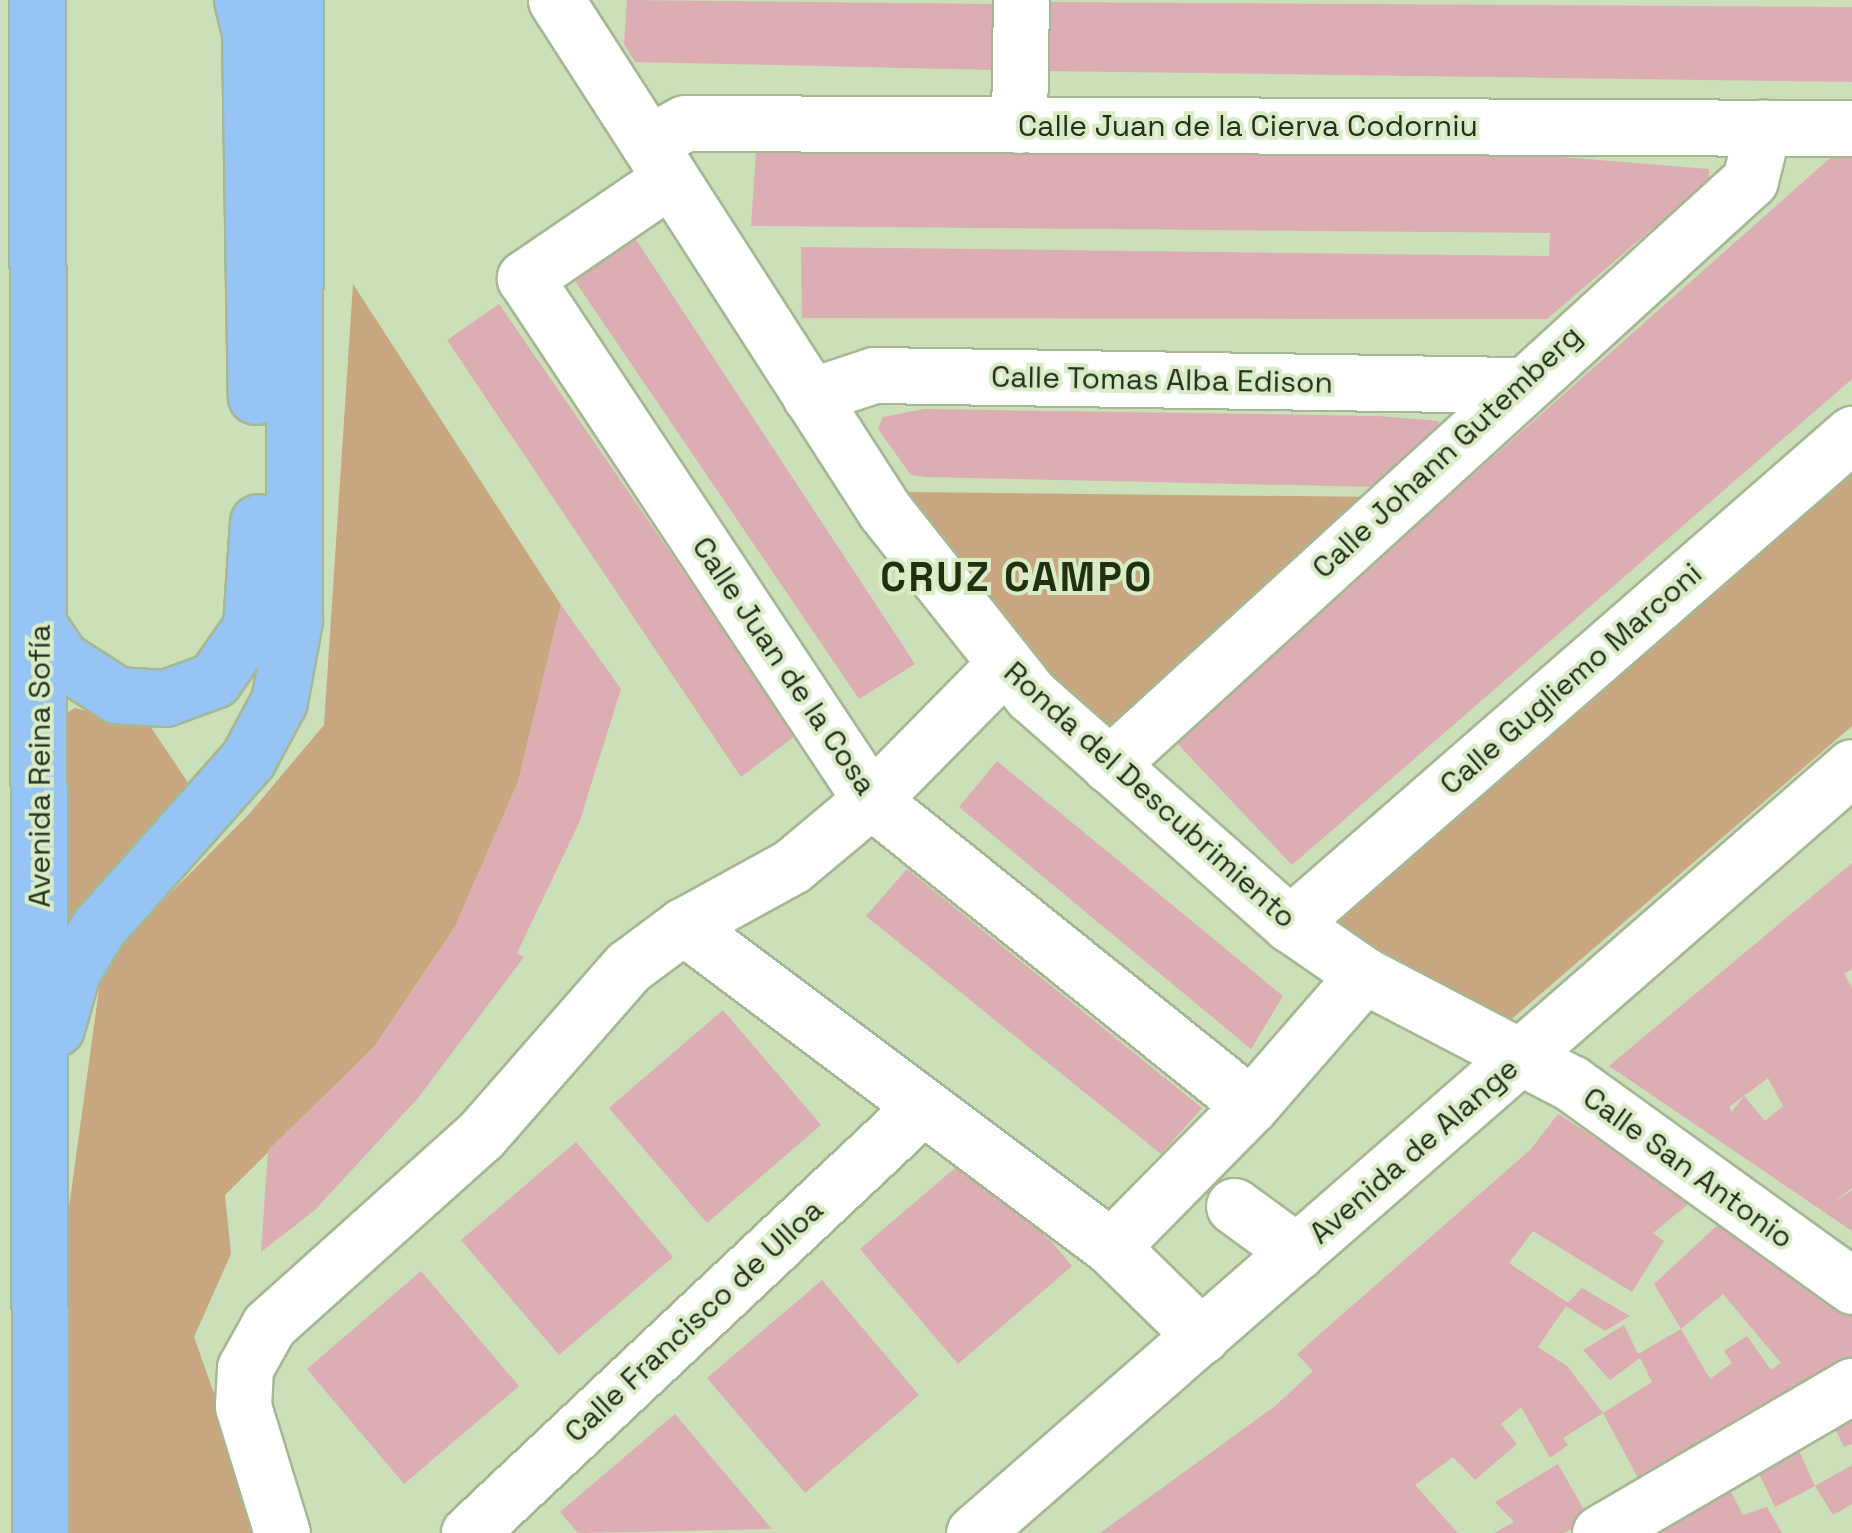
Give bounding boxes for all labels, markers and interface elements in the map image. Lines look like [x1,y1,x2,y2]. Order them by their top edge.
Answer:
street label: Calle Juan de la Cierva Codorniu [1018,108,1478,144]
street label: Calle Johann Gutemberg [1305,318,1589,586]
street label: Calle Tomas Alba Edison [990,359,1334,401]
street label: Calle Juan de la Cosa [684,530,884,802]
district label: CRUZ CAMPO [880,554,1154,602]
street label: Calle Gugliemo Marconi [1433,556,1709,802]
street label: Avenida Reina Sofía [22,624,58,908]
street label: Ronda del Descubrimiento [996,654,1304,936]
street label: Avenida de Alange [1302,1050,1526,1252]
street label: Calle San Antonio [1576,1080,1800,1256]
street label: Calle Francisco de Ulloa [557,1192,831,1450]

